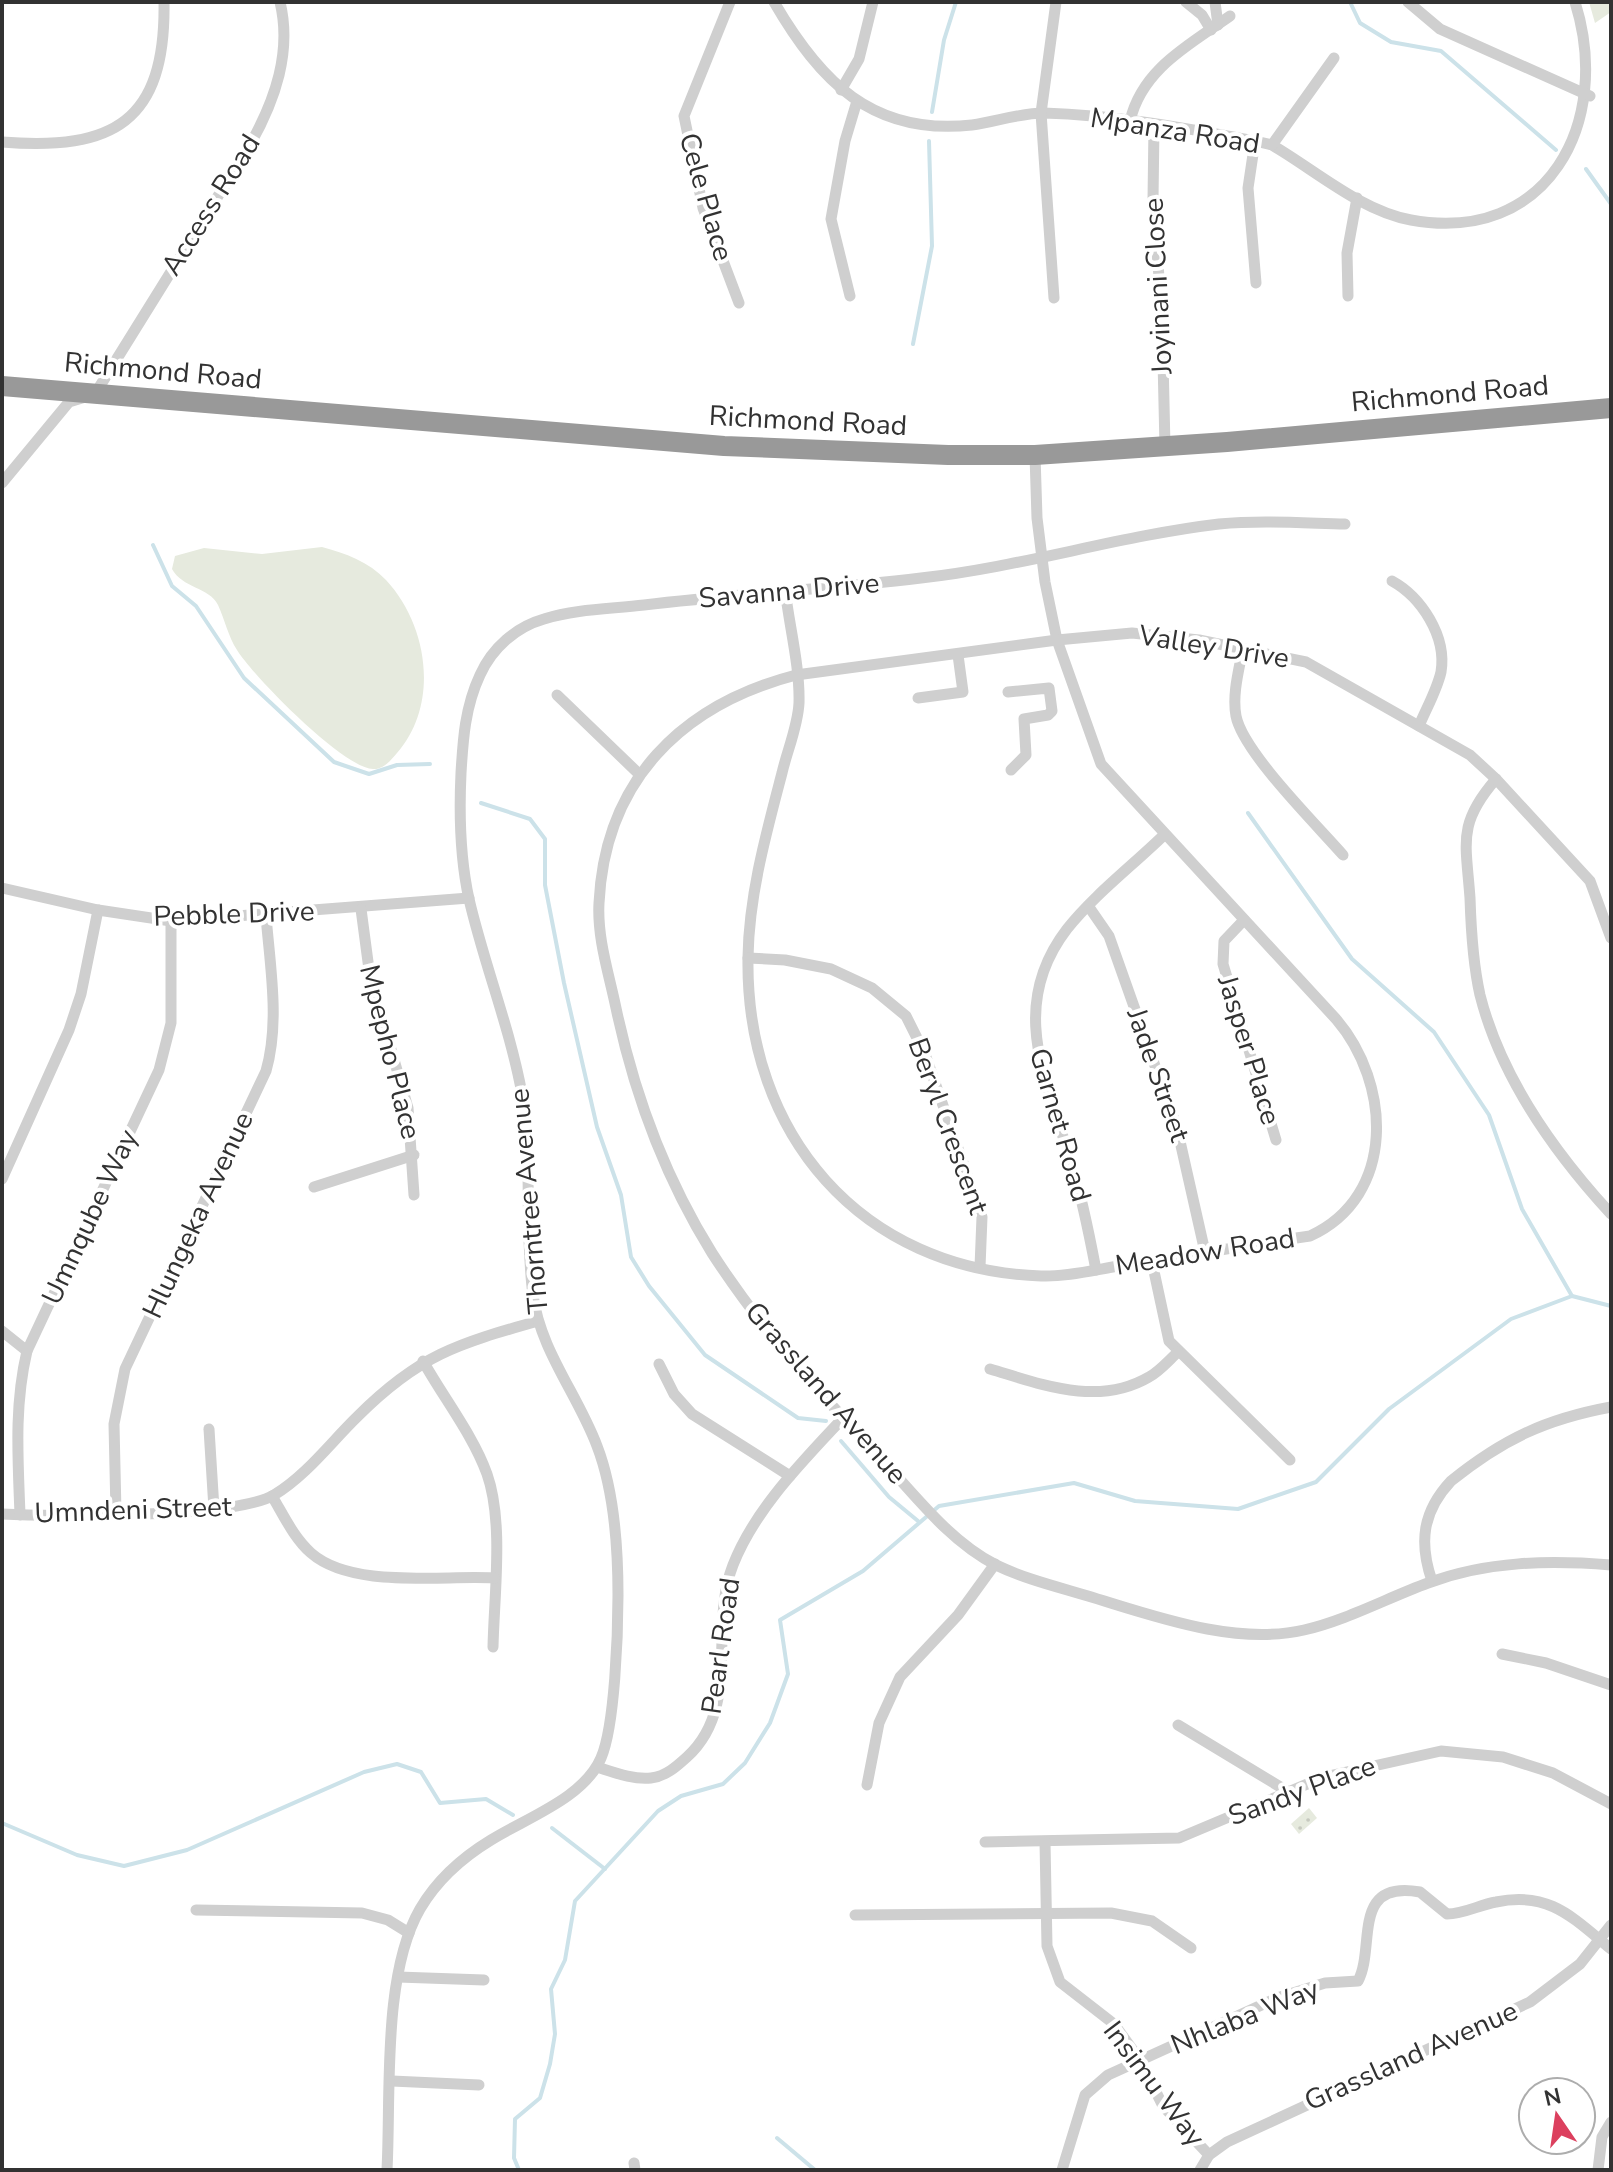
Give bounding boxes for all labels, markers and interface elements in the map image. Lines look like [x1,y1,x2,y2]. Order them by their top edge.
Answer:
street label: Mpanza Road [1088,99,1262,163]
street label: Access Road [153,127,269,283]
street label: Cele Place [670,129,742,265]
street label: Joyinani Close [1134,197,1182,376]
street label: Richmond Road [63,343,263,399]
street label: Richmond Road [1350,366,1550,422]
street label: Richmond Road [708,397,908,445]
street label: Savanna Drive [697,564,881,618]
street label: Valley Drive [1135,616,1292,678]
street label: Pebble Drive [153,892,315,936]
street label: Mpepho Place [350,961,430,1143]
street label: Jasper Place [1208,970,1290,1129]
street label: Jade Street [1117,1002,1199,1147]
street label: Beryl Crescent [899,1033,998,1220]
street label: Garnet Road [1020,1044,1100,1206]
street label: Thorntree Avenue [500,1087,558,1315]
street label: Hlungeka Avenue [134,1106,262,1324]
street label: Umnqube Way [33,1123,147,1311]
street label: Meadow Road [1113,1219,1297,1285]
street label: Grassland Avenue [736,1294,916,1492]
street label: Umndeni Street [34,1488,233,1532]
street label: Pearl Road [693,1575,749,1717]
street label: Sandy Place [1223,1747,1381,1835]
street label: Nhlaba Way [1165,1970,1325,2064]
street label: Grassland Avenue [1298,1992,1524,2120]
street label: Insimu Way [1094,2013,1214,2155]
north arrow [1517,2076,1597,2156]
text: N [1541,2081,1564,2114]

